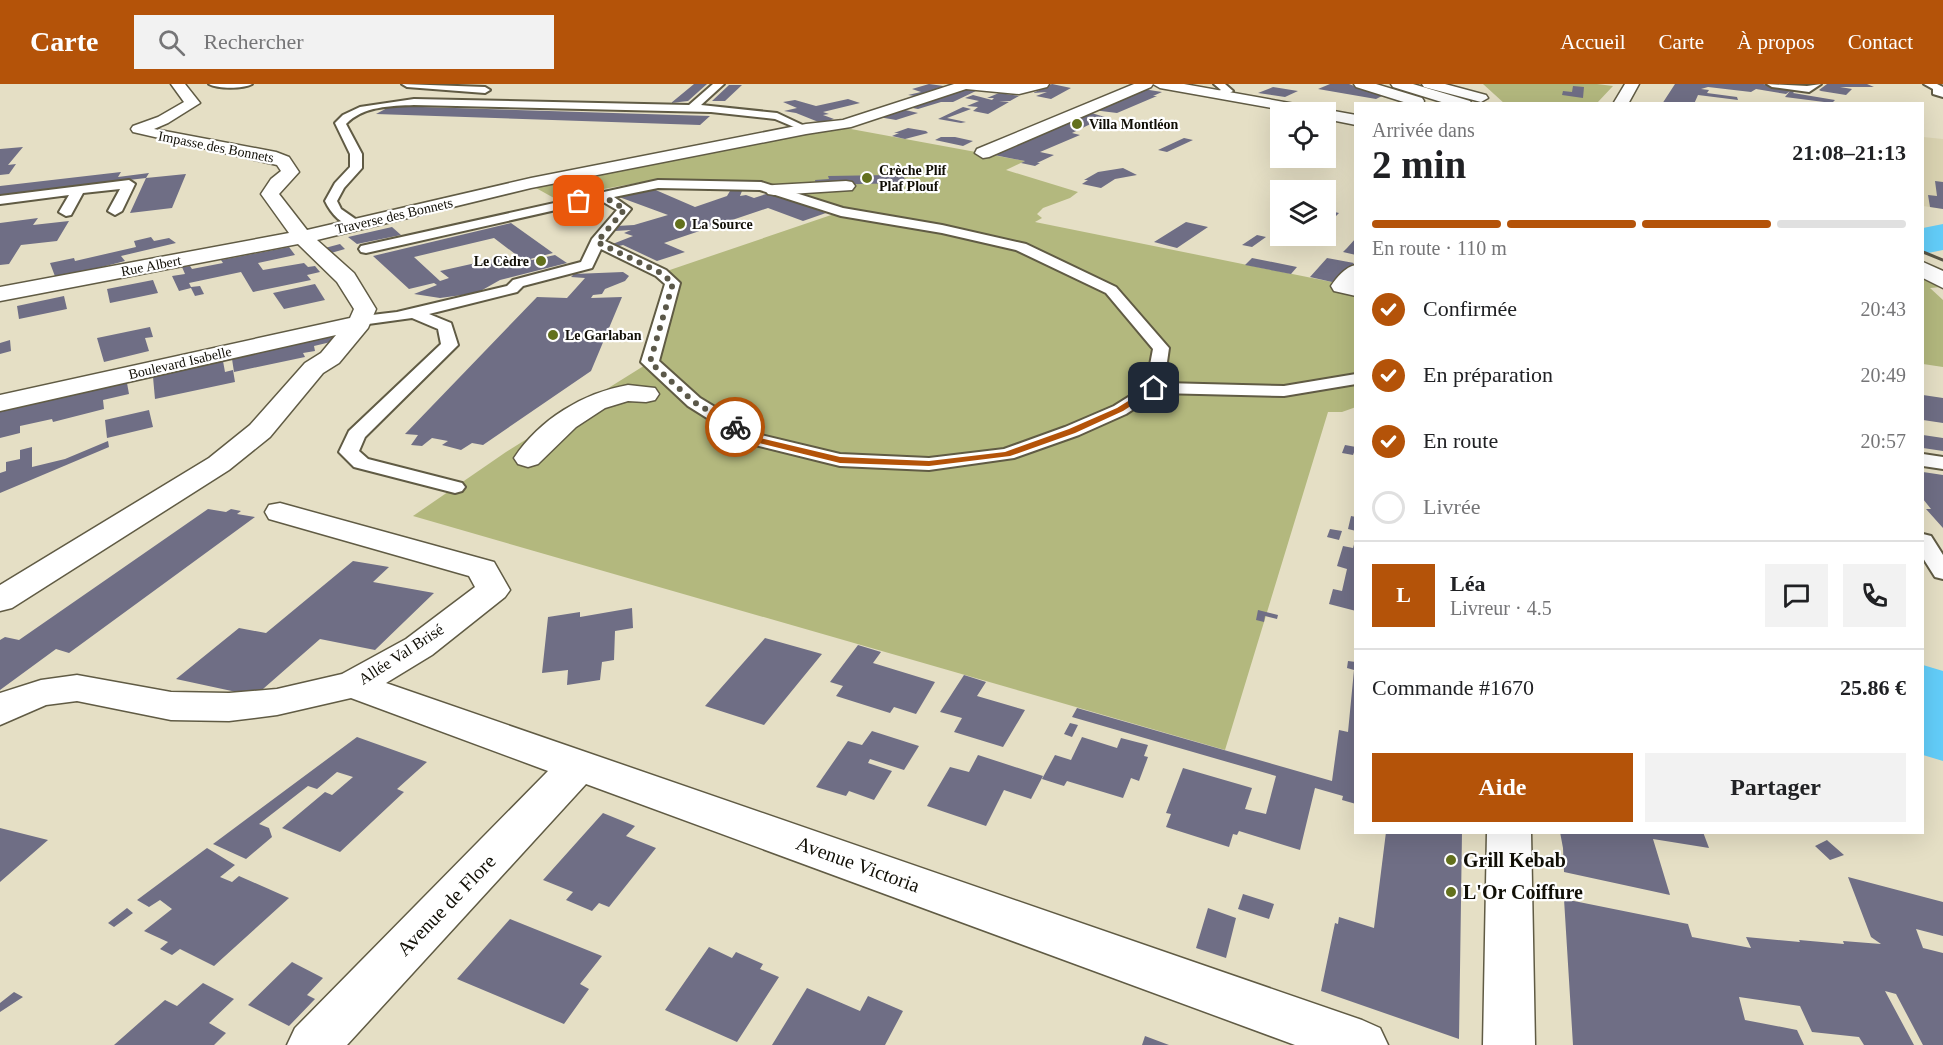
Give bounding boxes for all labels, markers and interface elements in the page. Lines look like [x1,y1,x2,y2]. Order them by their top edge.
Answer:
search box [134,15,554,69]
text: Carte [30,26,98,57]
icon: search [155,26,188,59]
text: Rechercher [203,29,304,54]
text: Accueil [1560,30,1626,54]
text: Carte [1659,30,1704,54]
text: À propos [1737,30,1815,54]
text: Contact [1848,30,1913,54]
map controls [1270,102,1336,246]
button: locate [1270,102,1336,168]
marker: Villa Montléon [1070,117,1084,131]
place label: Villa Montléon [1089,117,1179,132]
text: Arrivée dans [1372,119,1475,141]
street label: Impasse des Bonnets [157,128,275,166]
text: 21:08–21:13 [1792,140,1906,165]
text: 2 min [1372,143,1466,186]
place label: Crèche Plif Plaf Plouf [879,163,947,194]
marker: Crèche Plif Plaf Plouf [860,171,874,185]
pin [553,175,604,226]
button: layers [1270,180,1336,246]
icon: bag [562,184,595,217]
street label: Traverse des Bonnets [334,195,454,237]
marker: La Source [673,217,687,231]
place label: La Source [692,217,753,232]
text: En route · 110 m [1372,237,1507,259]
street label: Rue Albert [120,253,183,279]
place label: Le Cèdre [474,254,529,269]
marker: Le Cèdre [534,254,548,268]
icon: check [1372,293,1405,326]
text: Confirmée [1423,296,1517,321]
text: 20:43 [1860,298,1906,320]
marker: Le Garlaban [546,328,560,342]
place label: Le Garlaban [565,328,642,343]
street label: Boulevard Isabelle [127,344,233,382]
icon: check [1372,359,1405,392]
pin [1128,362,1179,413]
text: En préparation [1423,362,1553,387]
text: 20:49 [1860,364,1906,386]
icon: home [1137,371,1170,404]
courier [705,397,765,457]
icon: bike [719,411,752,444]
icon: check [1372,425,1405,458]
text: En route [1423,428,1498,453]
text: 20:57 [1860,430,1906,452]
text: Livrée [1423,494,1480,519]
button: chat [1765,564,1828,627]
button: phone [1843,564,1906,627]
text: Léa [1450,571,1485,596]
text: L [1396,582,1411,607]
text: Livreur · 4.5 [1450,597,1552,619]
street label: Allée Val Brisé [355,620,447,688]
text: Commande #1670 [1372,675,1534,700]
text: 25.86 € [1840,675,1906,700]
button: Aide [1372,753,1633,822]
button: Partager [1645,753,1906,822]
street label: Avenue Victoria [793,831,923,897]
place label: Grill Kebab [1463,849,1566,871]
street label: Avenue de Flore [392,850,500,960]
marker: Grill Kebab [1444,853,1458,867]
place label: L'Or Coiffure [1463,881,1583,903]
marker: L'Or Coiffure [1444,885,1458,899]

